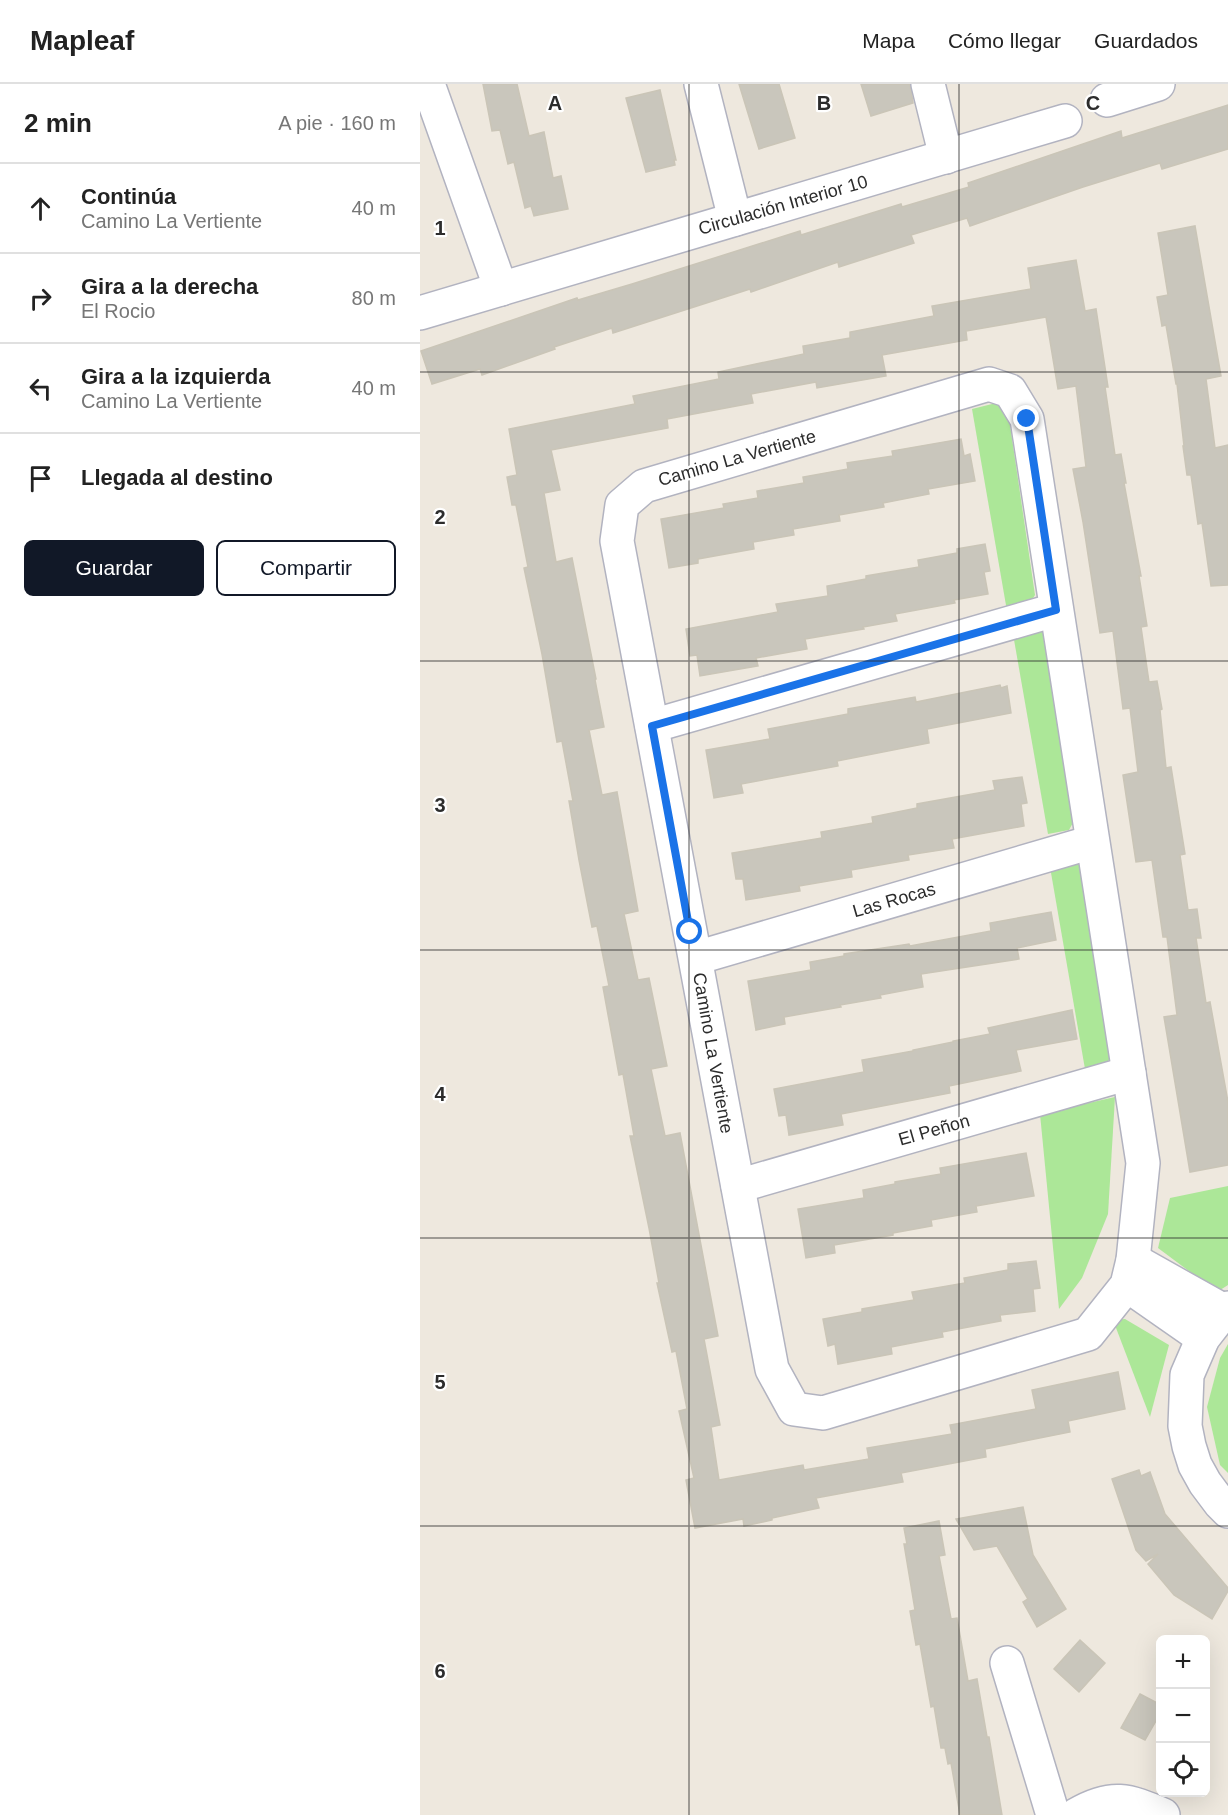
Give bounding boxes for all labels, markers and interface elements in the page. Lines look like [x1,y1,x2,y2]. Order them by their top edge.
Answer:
text: Mapleaf [30,25,134,56]
text: Mapa [862,29,915,52]
text: Cómo llegar [948,29,1061,52]
text: Guardados [1094,29,1198,52]
text: A [548,92,562,114]
text: B [817,92,831,114]
text: C [1086,92,1100,114]
text: 2 min [24,108,92,138]
text: A pie · 160 m [278,112,396,134]
street label: Circulación Interior 10 [696,171,870,239]
text: Continúa [81,184,176,209]
icon: ahead [24,192,57,225]
text: 40 m [352,197,396,219]
text: Camino La Vertiente [81,210,262,232]
text: 1 [434,217,446,239]
text: Gira a la derecha [81,274,258,299]
icon: right [24,282,57,315]
text: 80 m [352,287,396,309]
text: El Rocio [81,300,155,322]
text: Gira a la izquierda [81,364,271,389]
icon: left [24,372,57,405]
text: 40 m [352,377,396,399]
text: Camino La Vertiente [81,390,262,412]
route end [1013,405,1039,431]
street label: Camino La Vertiente [656,426,818,490]
icon: arrive [24,462,57,495]
text: Llegada al destino [81,465,273,490]
text: 2 [434,506,446,528]
button: Guardar [24,540,204,596]
button: Compartir [216,540,396,596]
text: 3 [434,794,446,816]
street label: Las Rocas [850,879,938,921]
route start [676,918,702,944]
street label: Camino La Vertiente [689,971,737,1135]
text: 4 [434,1083,446,1105]
street label: El Peñon [896,1110,972,1150]
text: 5 [434,1371,446,1393]
map controls [1156,1635,1210,1797]
button: + [1156,1635,1210,1689]
text: 6 [434,1660,446,1682]
button: − [1156,1689,1210,1743]
button: locate [1156,1743,1210,1797]

